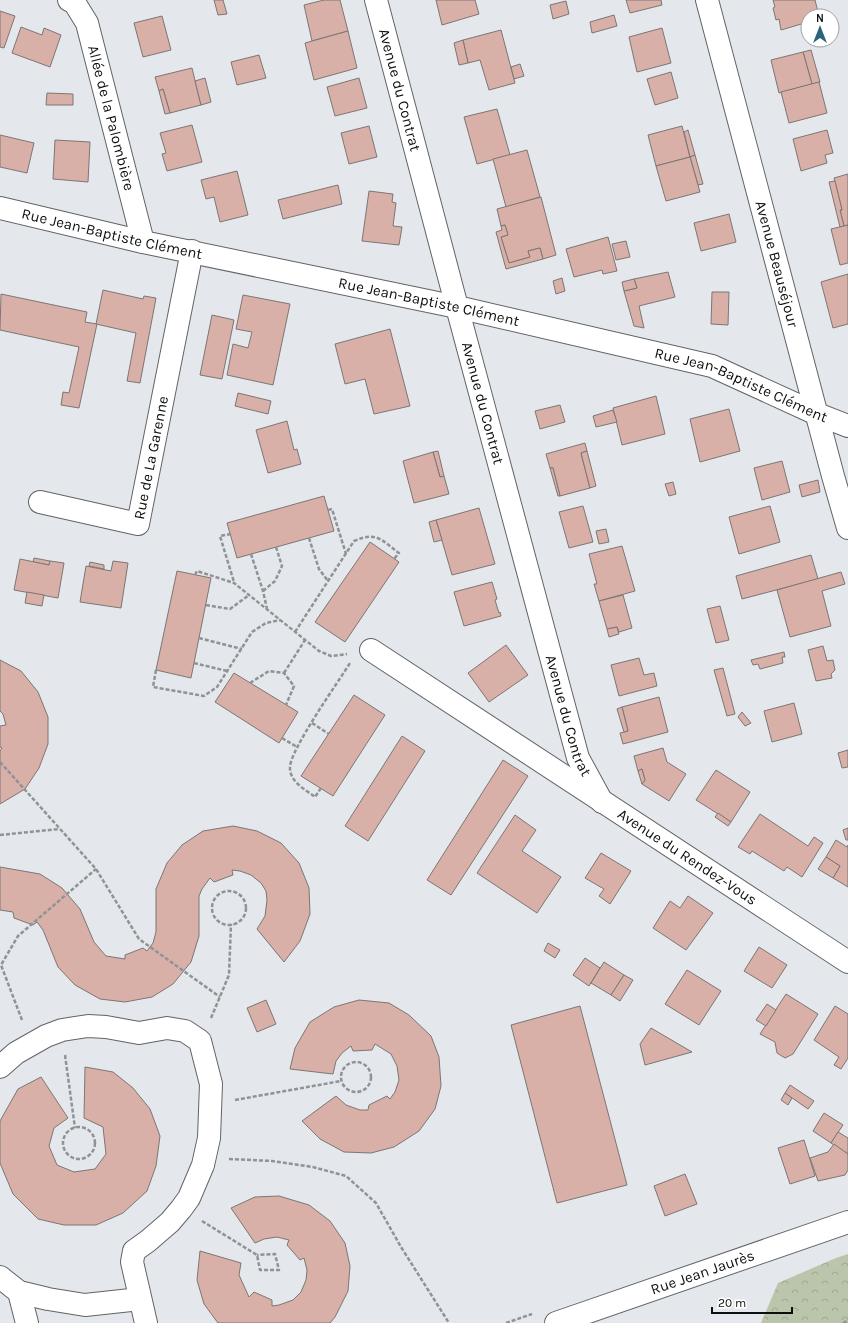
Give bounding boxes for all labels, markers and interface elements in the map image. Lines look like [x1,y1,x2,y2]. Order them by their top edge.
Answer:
north arrow [800,8,840,48]
text: N [816,12,824,25]
street label: Avenue du Contrat [375,27,425,153]
street label: Allée de la Palombière [84,43,138,192]
street label: Avenue Beauséjour [751,199,802,330]
street label: Rue Jean-Baptiste Clément [20,204,204,263]
street label: Rue Jean-Baptiste Clément [337,274,521,330]
street label: Avenue du Contrat [458,340,508,467]
street label: Rue Jean-Baptiste Clément [653,344,830,426]
street label: Rue de La Garenne [130,394,172,521]
street label: Avenue du Contrat [542,653,595,780]
street label: Avenue du Rendez-Vous [614,805,760,909]
street label: Rue Jean Jaurès [648,1246,757,1299]
scale bar [712,1289,792,1315]
text: 20 m [718,1296,746,1310]

